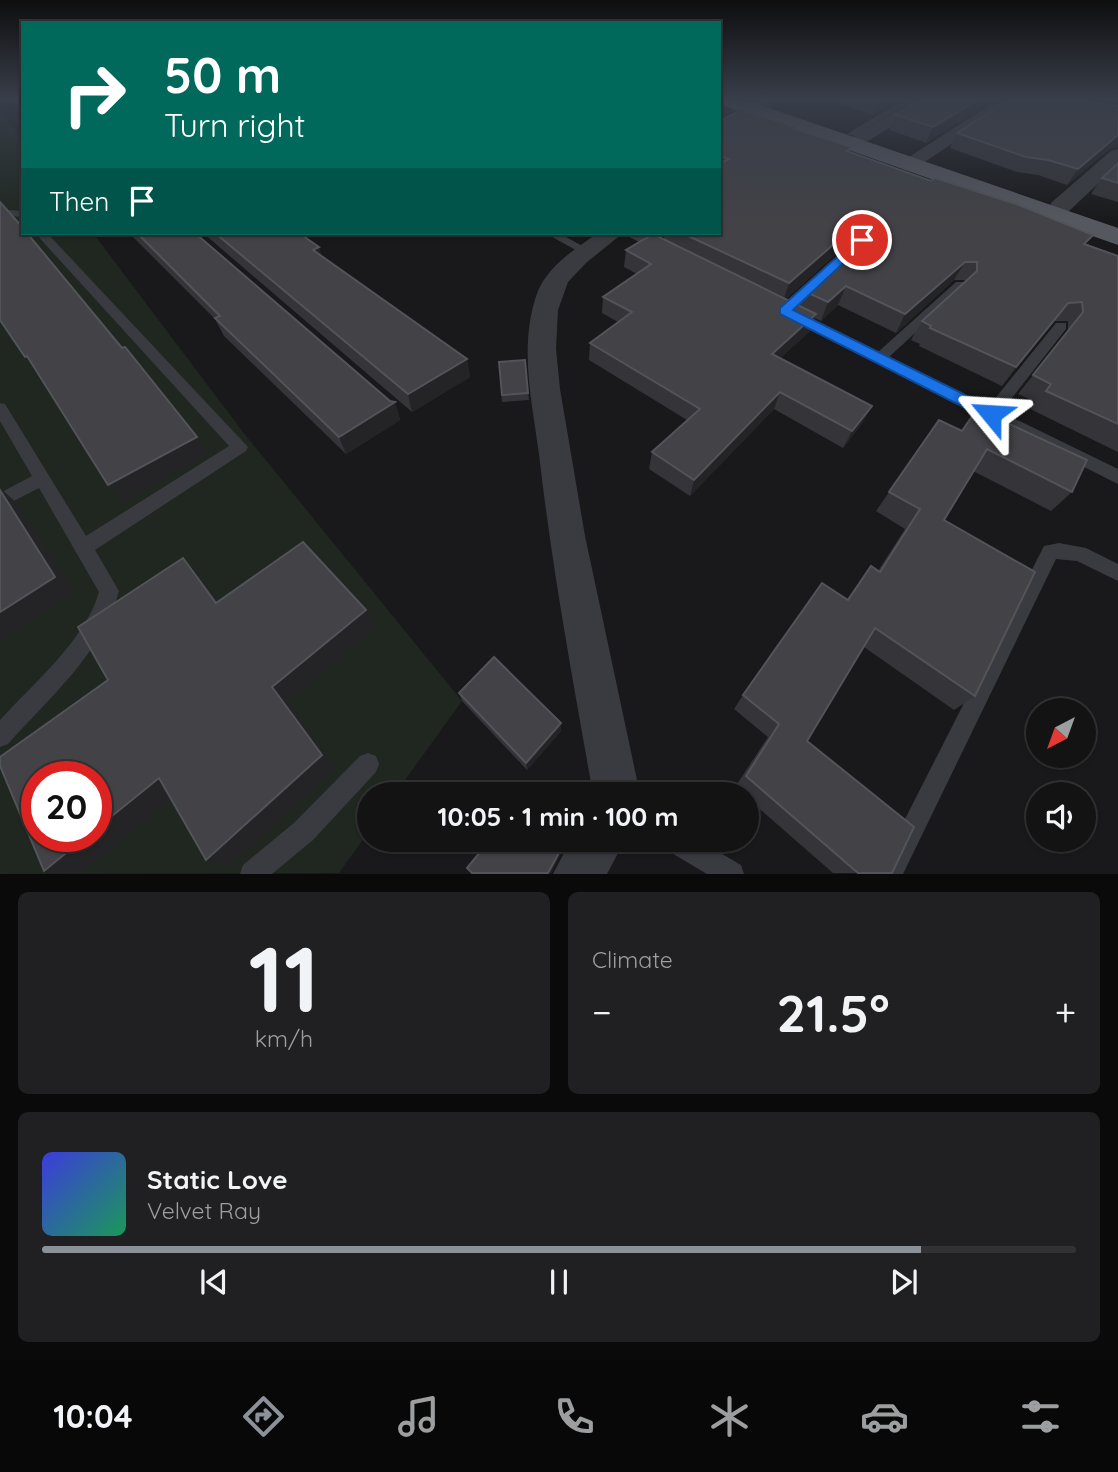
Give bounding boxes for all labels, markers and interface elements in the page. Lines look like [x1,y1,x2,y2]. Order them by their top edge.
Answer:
text: 50 m [164,44,281,105]
icon: right [49,49,140,140]
text: Turn right [164,105,305,145]
icon: arrive [123,182,161,220]
text: Then [49,185,109,218]
pin [832,210,892,270]
icon: arrive [843,221,881,259]
position arrow [954,377,1028,451]
north arrow [1026,698,1096,768]
map controls [1026,698,1096,852]
speed limit sign: 20 [21,761,112,852]
button: sound [1026,782,1096,852]
text: 10:05 · 1 min · 100 m [437,800,679,833]
text: 11 [249,921,319,1035]
text: Climate [592,945,673,974]
text: 21.5° [777,980,890,1045]
text: − [592,988,612,1036]
text: + [1055,988,1076,1036]
text: km/h [255,1024,313,1053]
text: Static Love [147,1163,288,1196]
text: Velvet Ray [147,1196,261,1225]
icon: previous [195,1263,233,1301]
icon: pause [540,1263,578,1301]
icon: next [885,1263,923,1301]
icon: directions [239,1392,288,1441]
icon: music [394,1392,443,1441]
icon: phone [550,1392,599,1441]
icon: climate [705,1392,754,1441]
icon: car [860,1392,909,1441]
icon: filters [1016,1392,1065,1441]
text: 10:04 [53,1396,132,1436]

